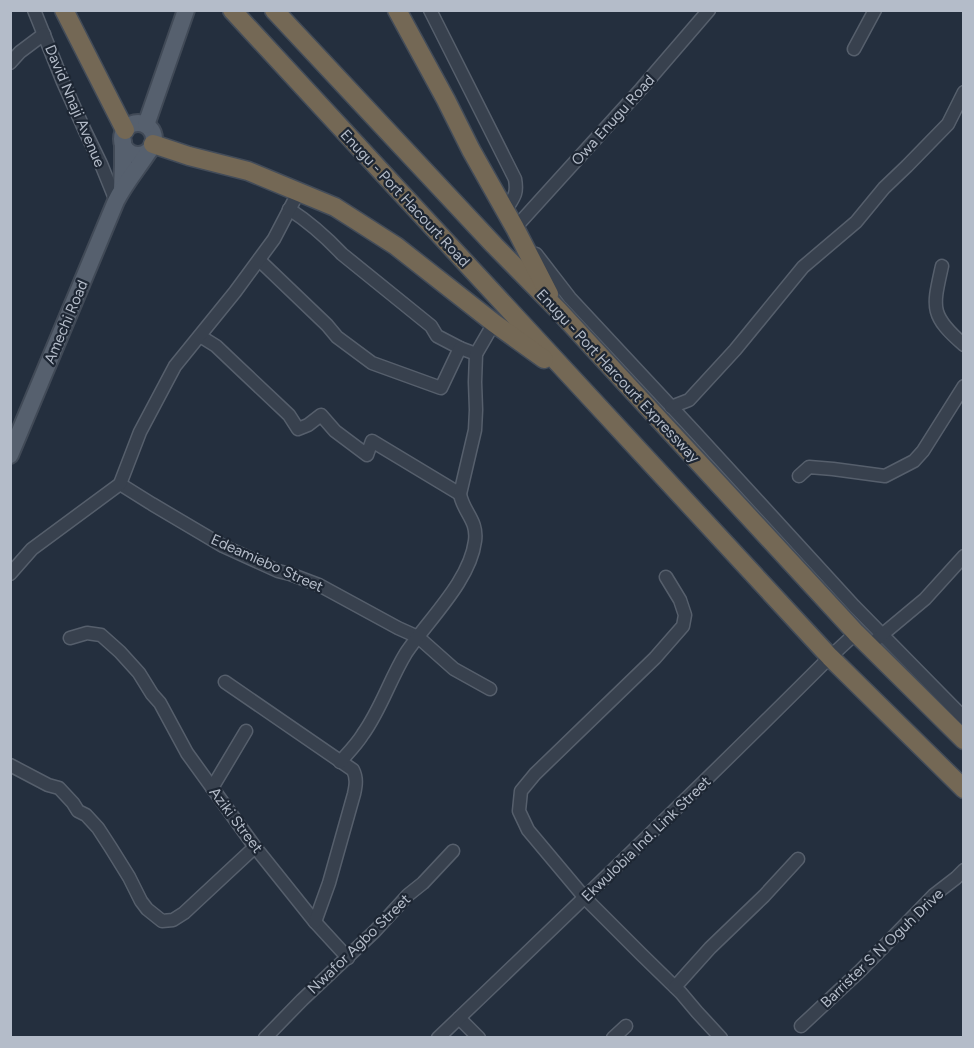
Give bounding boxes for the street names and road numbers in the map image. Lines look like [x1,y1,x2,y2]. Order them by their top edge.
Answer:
street label: David Nnaji Avenue [41,42,109,170]
street label: Owa Enugu Road [568,71,658,169]
street label: Enugu - Port Hacourt Road [337,126,473,270]
street label: Amechi Road [40,277,92,367]
street label: Enugu - Port Harcourt Expressway [533,285,703,467]
street label: Edeamiebo Street [208,530,326,596]
street label: Ekwulobia Ind. Link Street [578,772,715,905]
street label: Aziki Street [206,784,267,857]
street label: Barrister S N Oguh Drive [817,885,947,1011]
street label: Nwafor Agbo Street [304,890,414,998]

